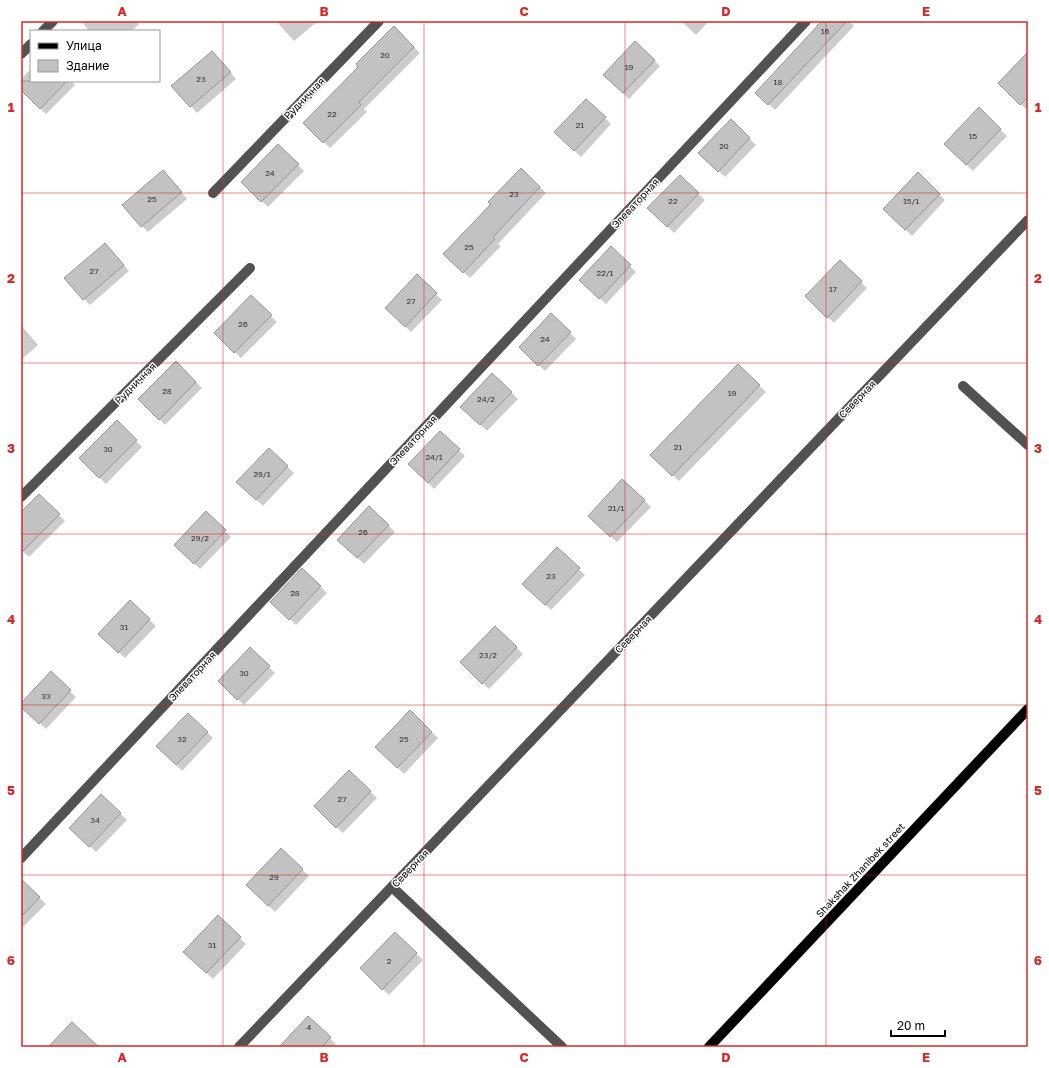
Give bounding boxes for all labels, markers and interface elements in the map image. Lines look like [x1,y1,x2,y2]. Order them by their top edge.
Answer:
text: A [117,3,127,19]
text: B [319,3,329,19]
text: C [519,3,529,19]
text: D [721,3,731,19]
text: E [922,3,930,19]
house number: 16 [821,26,830,36]
legend [30,30,160,82]
text: Улица [66,38,102,53]
house number: 20 [380,50,390,60]
text: Здание [66,58,109,73]
house number: 19 [625,62,634,72]
house number: 23 [196,74,206,84]
street label: Рудничная [281,75,327,121]
house number: 18 [774,77,782,87]
text: 1 [8,99,15,115]
text: 1 [1035,99,1042,115]
house number: 22 [327,109,337,119]
house number: 21 [576,120,584,130]
house number: 15 [969,131,978,141]
house number: 20 [719,141,729,151]
house number: 24 [265,168,275,178]
street label: Элеваторная [609,176,661,230]
house number: 23 [509,189,519,199]
house number: 25 [147,194,157,204]
house number: 22 [668,196,678,206]
house number: 15/1 [903,196,919,206]
house number: 25 [464,242,474,252]
house number: 27 [90,266,98,276]
house number: 22/1 [597,268,614,278]
text: 2 [7,270,15,286]
text: 2 [1034,270,1042,286]
house number: 17 [829,284,837,294]
house number: 27 [407,296,415,306]
house number: 26 [238,319,248,329]
house number: 24 [540,334,550,344]
street label: Рудничная [112,360,158,406]
street label: Северная [836,378,878,420]
house number: 28 [162,386,172,396]
house number: 19 [728,388,737,398]
house number: 24/2 [477,394,495,404]
street label: Элеваторная [387,413,439,467]
text: 3 [7,440,15,456]
text: 3 [1034,440,1042,456]
house number: 21 [674,442,682,452]
house number: 30 [103,444,113,454]
house number: 24/1 [425,452,443,462]
house number: 29/1 [253,469,271,479]
house number: 21/1 [608,503,624,513]
house number: 26 [358,527,368,537]
house number: 29/2 [191,533,209,543]
house number: 23 [546,571,556,581]
house number: 28 [290,588,300,598]
text: 4 [7,611,15,627]
text: 4 [1034,611,1042,627]
street label: Северная [612,613,654,655]
house number: 31 [120,622,128,632]
street label: Элеваторная [166,649,218,703]
house number: 23/2 [479,650,497,660]
house number: 30 [239,668,249,678]
house number: 33 [41,691,51,701]
house number: 32 [177,734,187,744]
house number: 25 [399,734,409,744]
text: 5 [7,782,15,798]
text: 5 [1034,782,1042,798]
house number: 27 [338,794,346,804]
house number: 34 [90,815,100,825]
street label: Shakshak Zhanibek street [813,820,907,920]
street label: Северная [389,847,431,889]
house number: 29 [269,872,279,882]
house number: 31 [208,940,216,950]
text: 6 [7,952,15,968]
text: 6 [1034,952,1042,968]
house number: 2 [387,956,392,966]
scale bar [891,1012,945,1038]
text: 20 m [897,1018,925,1033]
house number: 4 [307,1022,312,1032]
text: A [117,1049,127,1065]
text: B [319,1049,329,1065]
text: C [519,1049,529,1065]
text: D [721,1049,731,1065]
text: E [922,1049,930,1065]

